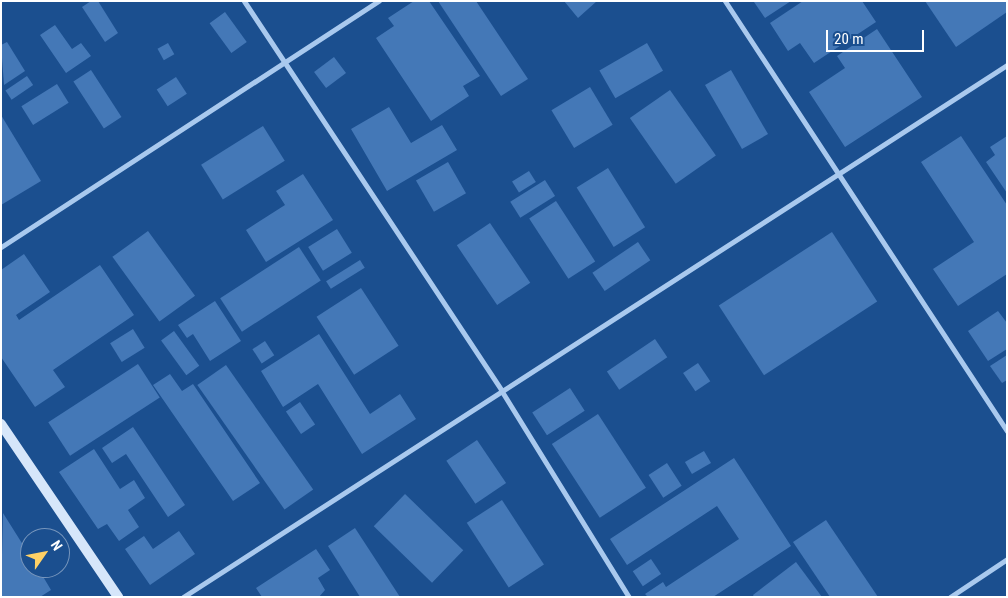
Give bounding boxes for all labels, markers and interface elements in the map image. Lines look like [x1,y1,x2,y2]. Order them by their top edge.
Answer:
scale bar [828,20,926,52]
text: 20 m [834,30,864,48]
north arrow [20,528,70,578]
text: N [48,537,66,553]

